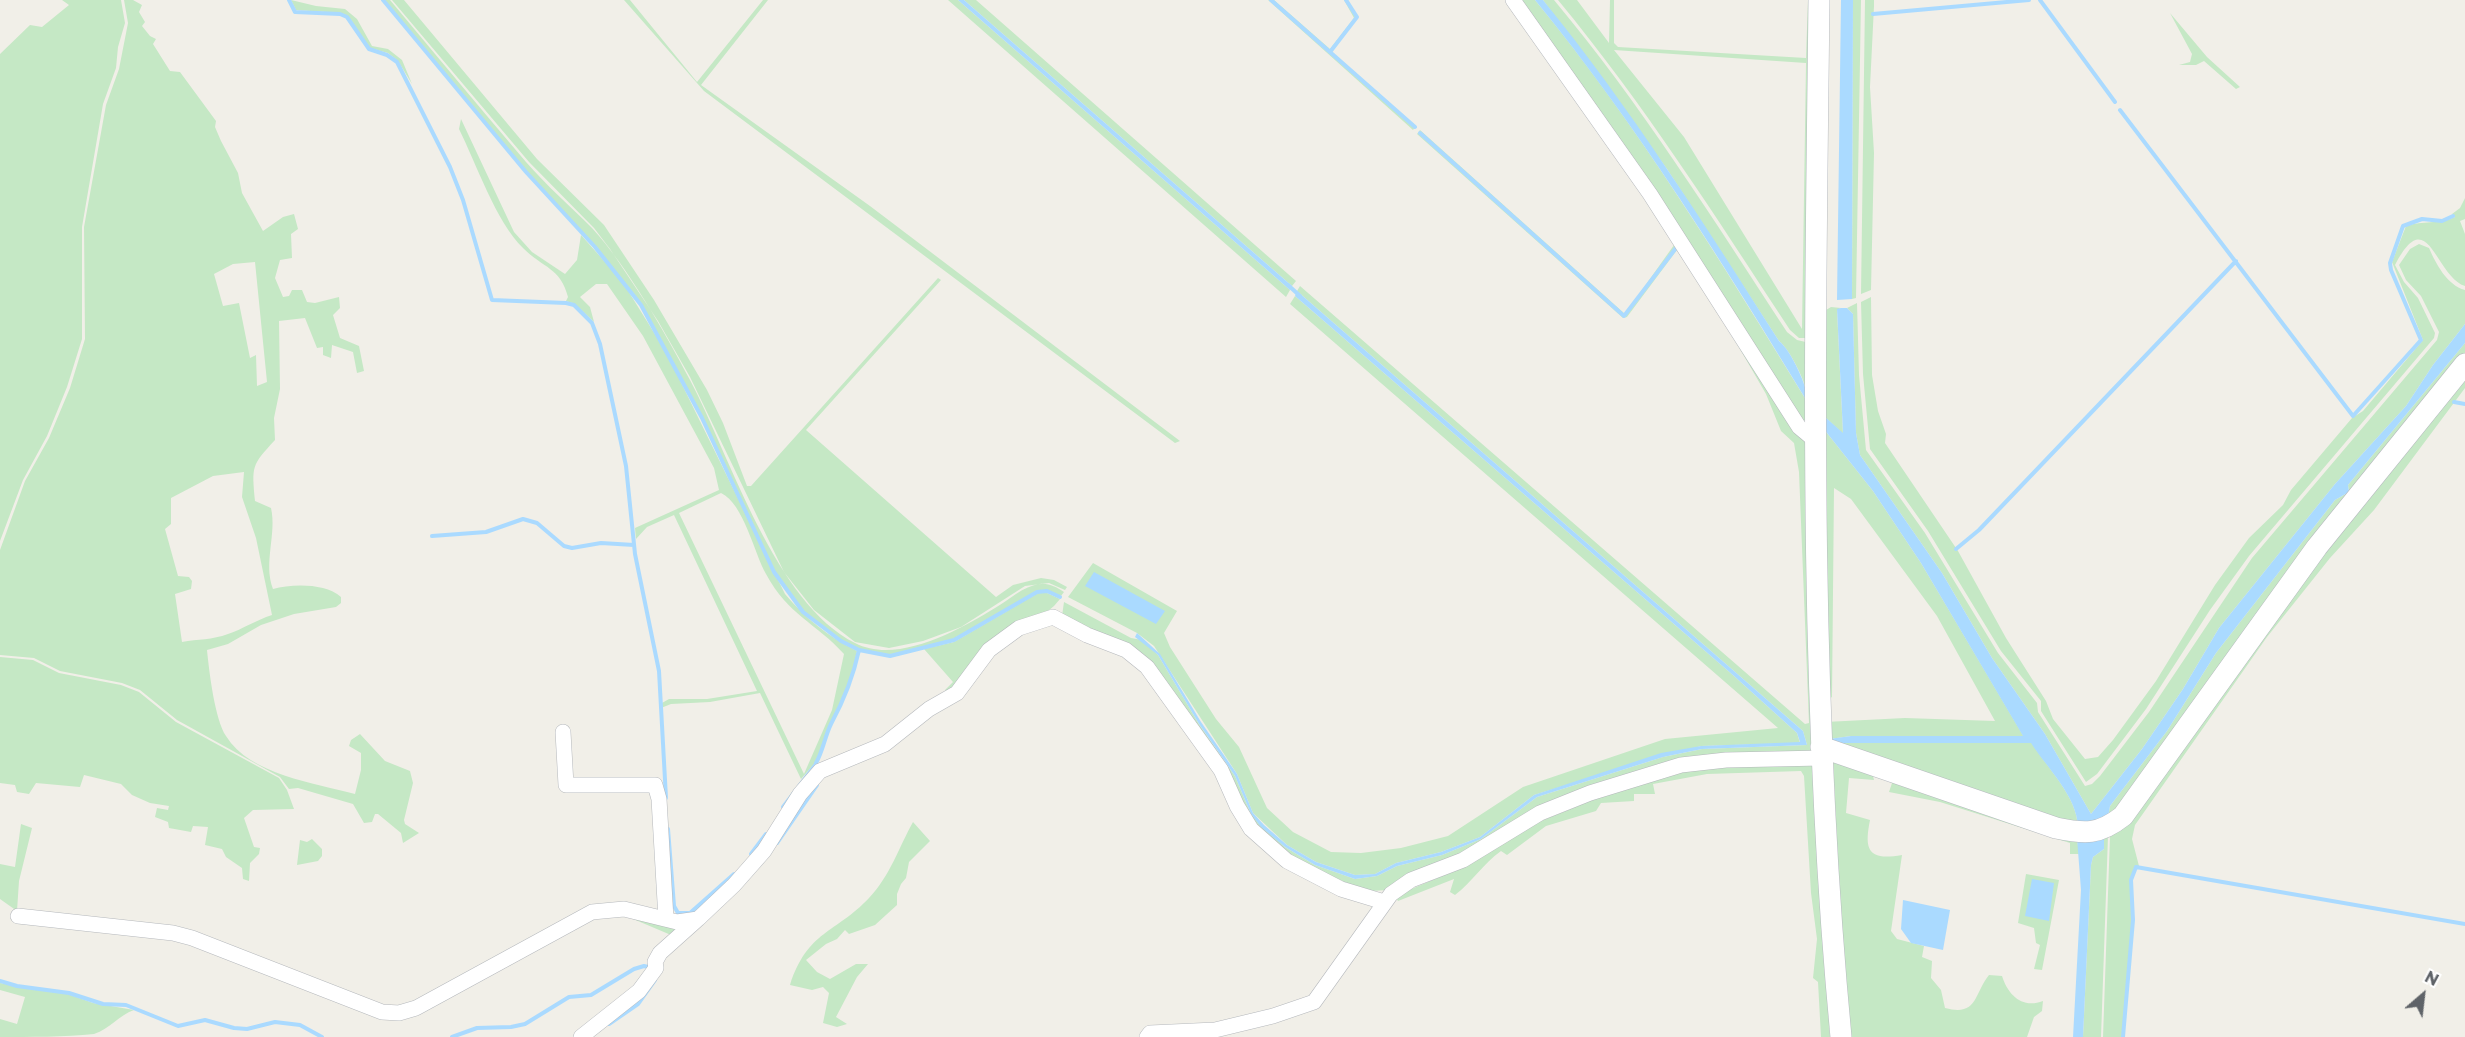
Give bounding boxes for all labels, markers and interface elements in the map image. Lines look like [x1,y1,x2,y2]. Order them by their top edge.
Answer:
north arrow [2393,965,2453,1025]
text: N [2422,967,2442,990]

